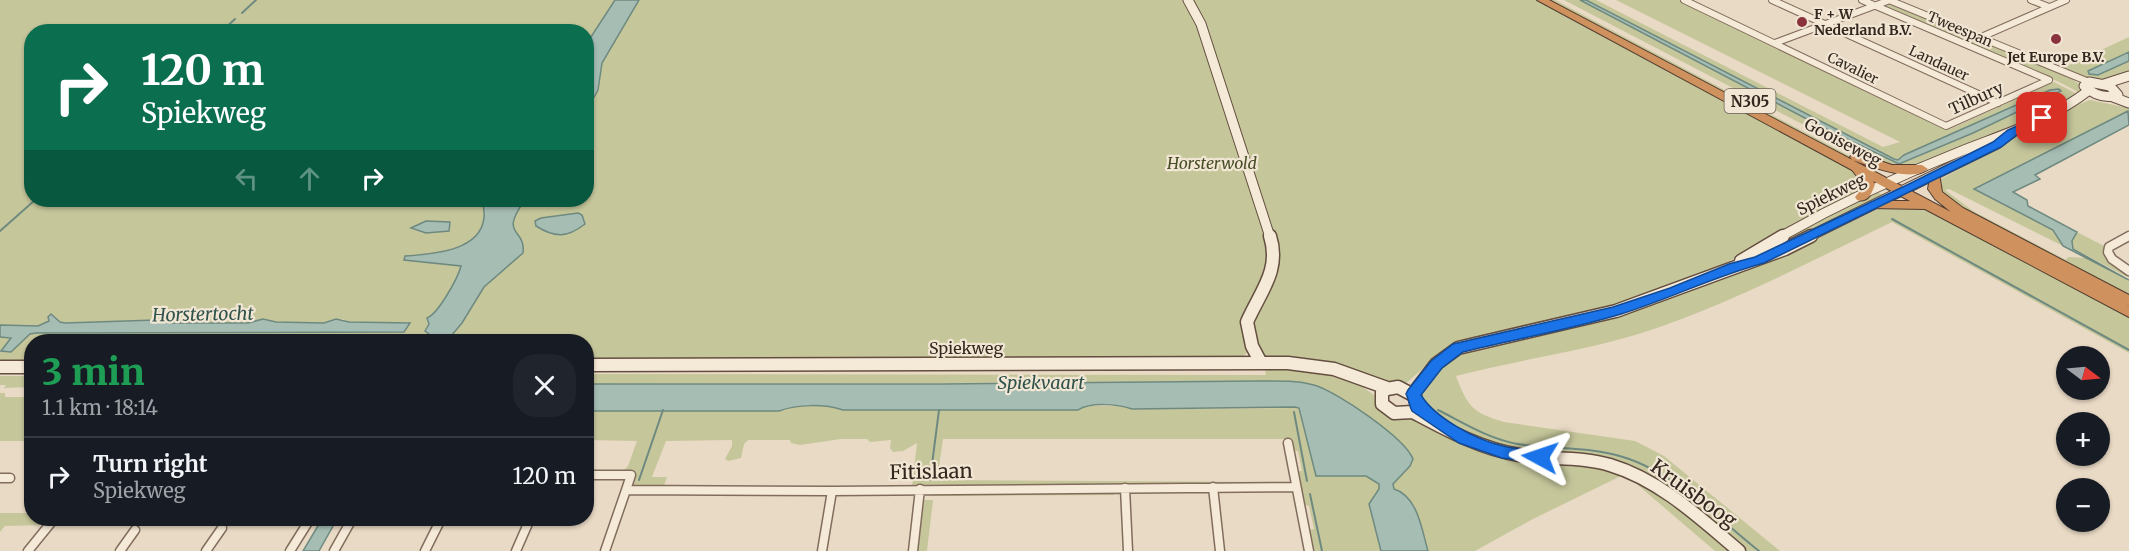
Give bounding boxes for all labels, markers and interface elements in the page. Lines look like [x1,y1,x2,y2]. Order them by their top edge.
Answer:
place label: F + W Nederland B.V. [1814,5,1912,39]
street label: Tweespan [1925,7,1995,51]
marker: F + W Nederland B.V. [1795,15,1809,29]
marker: Jet Europe B.V. [2049,32,2063,46]
street label: Landauer [1906,41,1972,85]
text: 120 m [141,44,264,96]
icon: right [42,48,120,126]
street label: Cavalier [1825,48,1881,88]
place label: Jet Europe B.V. [2006,48,2105,66]
street label: Tilbury [1946,77,2007,119]
road number: N305 [1724,89,1776,113]
pin [2016,92,2067,143]
text: Spiekweg [141,96,266,130]
icon: arrive [2025,101,2058,134]
street label: Gooiseweg [1801,113,1885,171]
park label: Horsterwold [1166,153,1258,173]
icon: left [230,162,263,195]
icon: ahead [293,162,326,195]
icon: right [356,162,389,195]
street label: Spiekweg [1793,169,1869,219]
water label: Horstertocht [151,302,255,326]
street label: Spiekweg [929,338,1003,358]
north arrow [2056,346,2110,400]
map controls [2056,346,2110,532]
text: 3 min [42,350,145,395]
button: close [513,354,576,417]
water label: Spiekvaart [998,371,1085,394]
text: 1.1 km · 18:14 [42,395,158,420]
button: + [2056,412,2110,466]
position arrow [1508,425,1572,489]
text: Turn right [93,450,207,478]
street label: Kruisboog [1646,453,1742,533]
street label: Fitislaan [889,458,973,484]
icon: right [42,460,75,493]
text: 120 m [512,462,576,490]
text: Spiekweg [93,478,186,503]
button: − [2056,478,2110,532]

